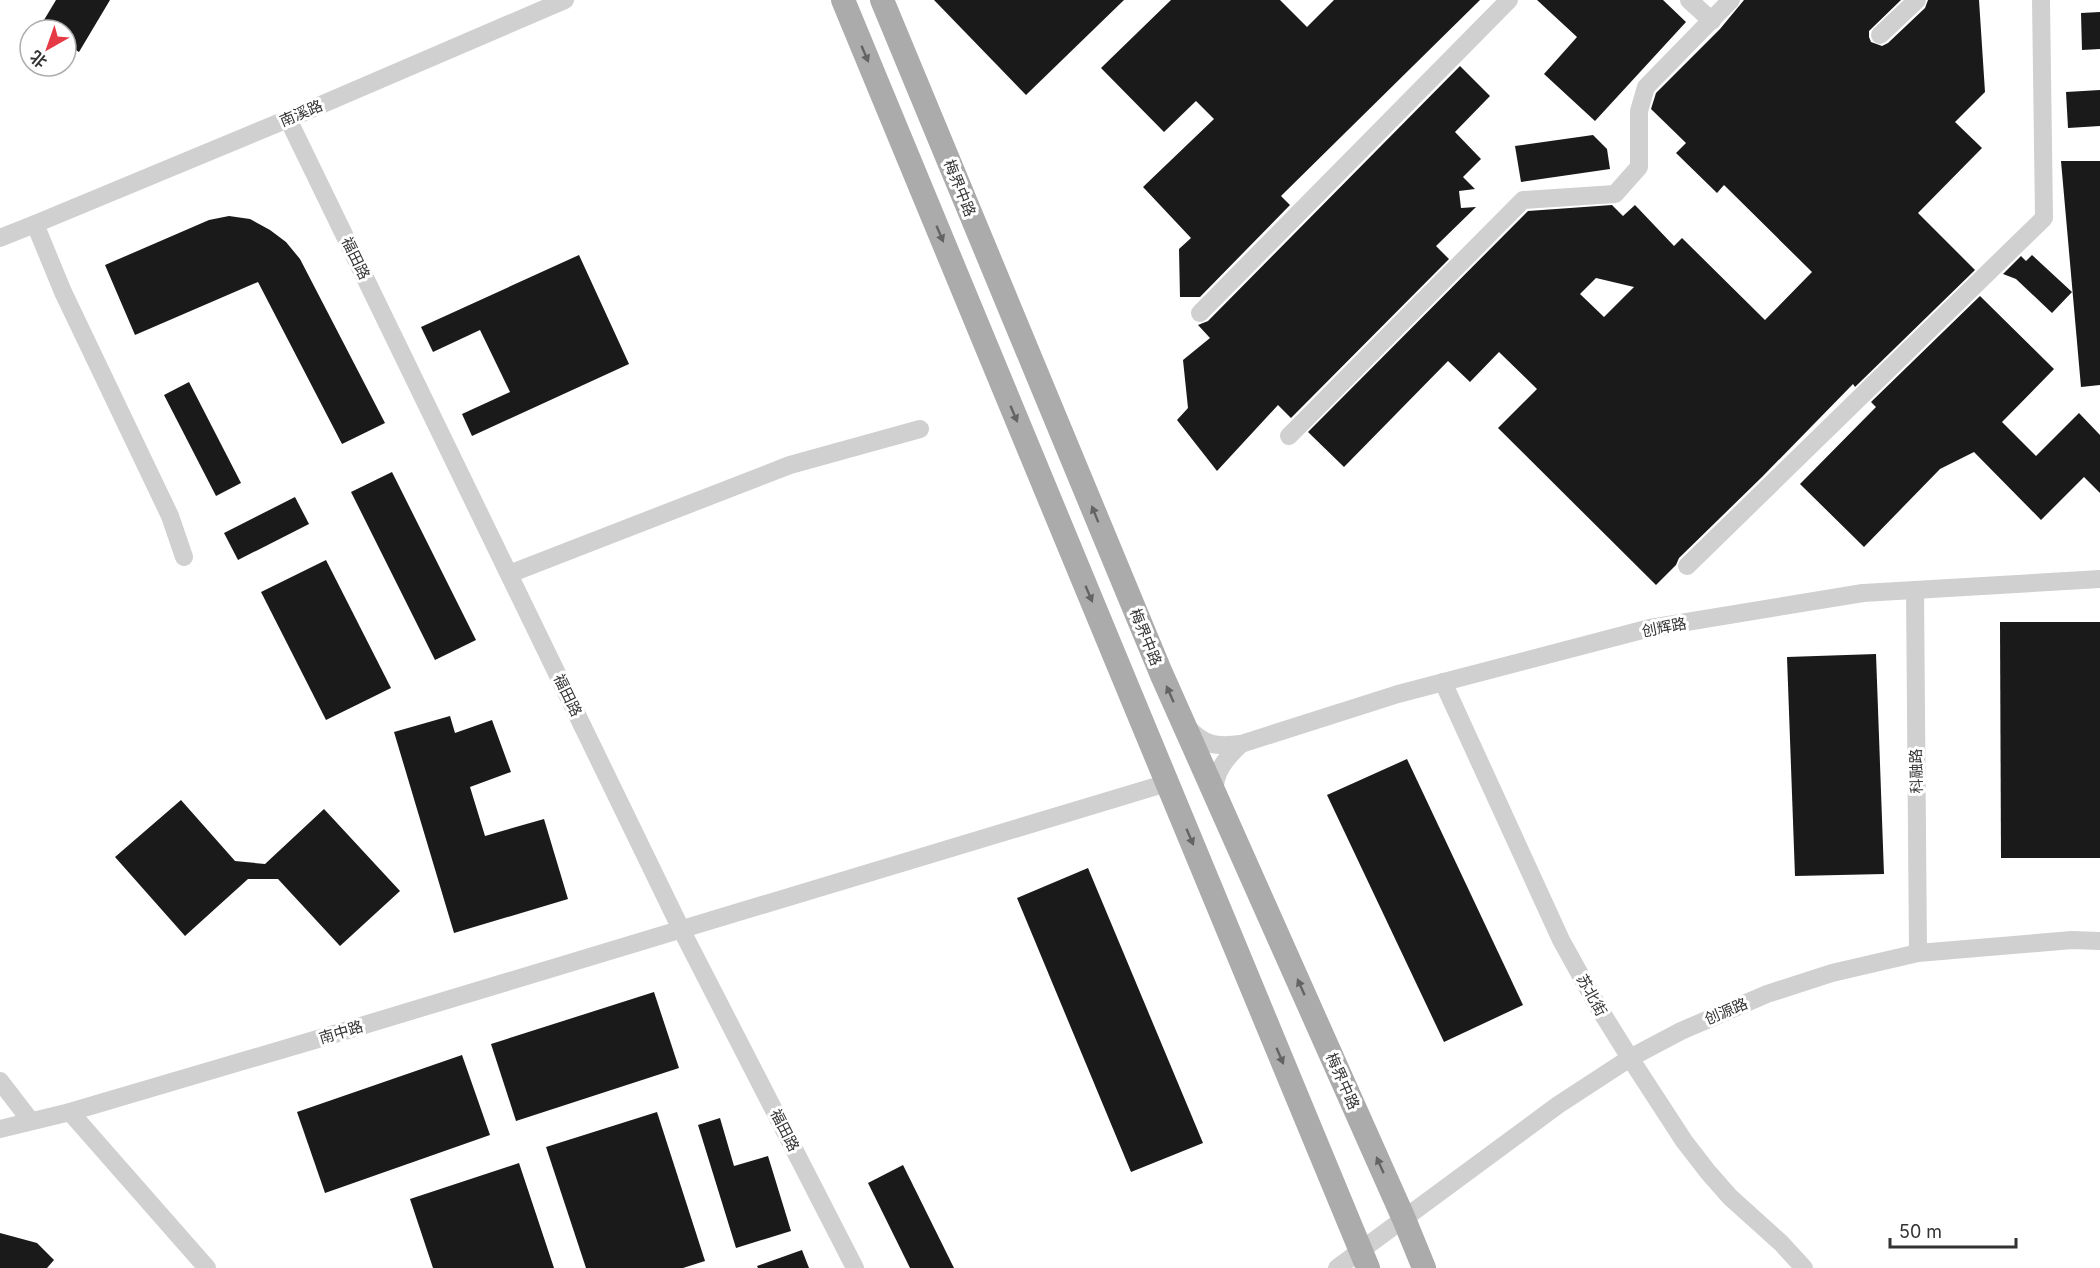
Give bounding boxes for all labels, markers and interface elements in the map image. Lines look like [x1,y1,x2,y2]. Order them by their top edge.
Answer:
north arrow [18,18,78,78]
one-way arrow [861,45,870,63]
text: 北 [26,47,51,72]
street label: 南溪路 [277,95,325,131]
street label: 梅界中路 [940,157,980,219]
one-way arrow [936,225,945,243]
street label: 福田路 [338,234,374,282]
one-way arrow [1009,406,1019,424]
one-way arrow [1090,505,1099,523]
one-way arrow [1084,586,1094,604]
street label: 梅界中路 [1126,606,1166,668]
street label: 创辉路 [1640,613,1688,641]
street label: 福田路 [550,671,586,719]
one-way arrow [1165,685,1174,703]
street label: 科融路 [1906,748,1926,794]
one-way arrow [1185,829,1195,847]
street label: 苏北街 [1573,971,1611,1019]
one-way arrow [1296,978,1306,996]
street label: 创源路 [1702,993,1750,1029]
street label: 南中路 [317,1016,365,1048]
one-way arrow [1275,1048,1285,1066]
street label: 梅界中路 [1322,1050,1364,1112]
street label: 福田路 [766,1106,804,1154]
one-way arrow [1376,1157,1385,1174]
scale bar [1890,1211,2016,1249]
text: 50 m [1899,1221,1942,1242]

